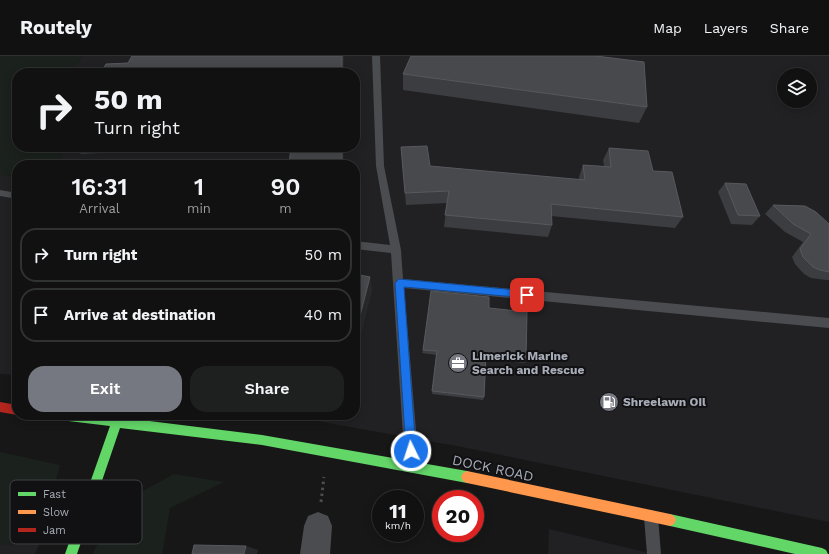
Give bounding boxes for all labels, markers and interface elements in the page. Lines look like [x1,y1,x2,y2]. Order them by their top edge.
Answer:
text: Routely [20,16,92,39]
text: Map [653,20,682,36]
text: Layers [704,20,748,36]
text: Share [770,20,809,36]
map controls [777,68,817,108]
button: layers [777,68,817,108]
text: 50 m [94,83,163,116]
icon: right [28,84,80,136]
text: Turn right [94,117,180,138]
text: 16:31 [71,173,128,201]
text: 1 [194,173,204,201]
text: 90 [270,173,300,201]
text: Arrival [79,201,120,216]
text: min [187,201,211,216]
text: m [279,201,292,216]
icon: right [30,244,52,266]
text: Turn right [64,246,137,264]
text: 50 m [305,246,342,264]
pin [510,278,544,312]
icon: arrive [516,284,538,306]
icon: arrive [30,304,52,326]
text: Arrive at destination [64,306,216,324]
text: 40 m [304,306,342,324]
place label: Limerick Marine Search and Rescue [472,349,584,377]
office icon: Limerick Marine Search and Rescue [447,352,469,374]
button: Exit [28,366,182,412]
button: Share [190,366,344,412]
fuel station icon: Shreelawn Oil [598,391,620,413]
place label: Shreelawn Oil [623,395,706,409]
position arrow [390,430,432,472]
street label: DOCK ROAD [451,452,535,484]
legend [10,480,142,544]
text: Fast [43,488,66,501]
speed limit sign: 20 [432,490,484,542]
text: 11 [389,499,407,523]
text: Slow [43,506,69,519]
text: km/h [385,520,411,531]
text: Jam [43,524,66,537]

